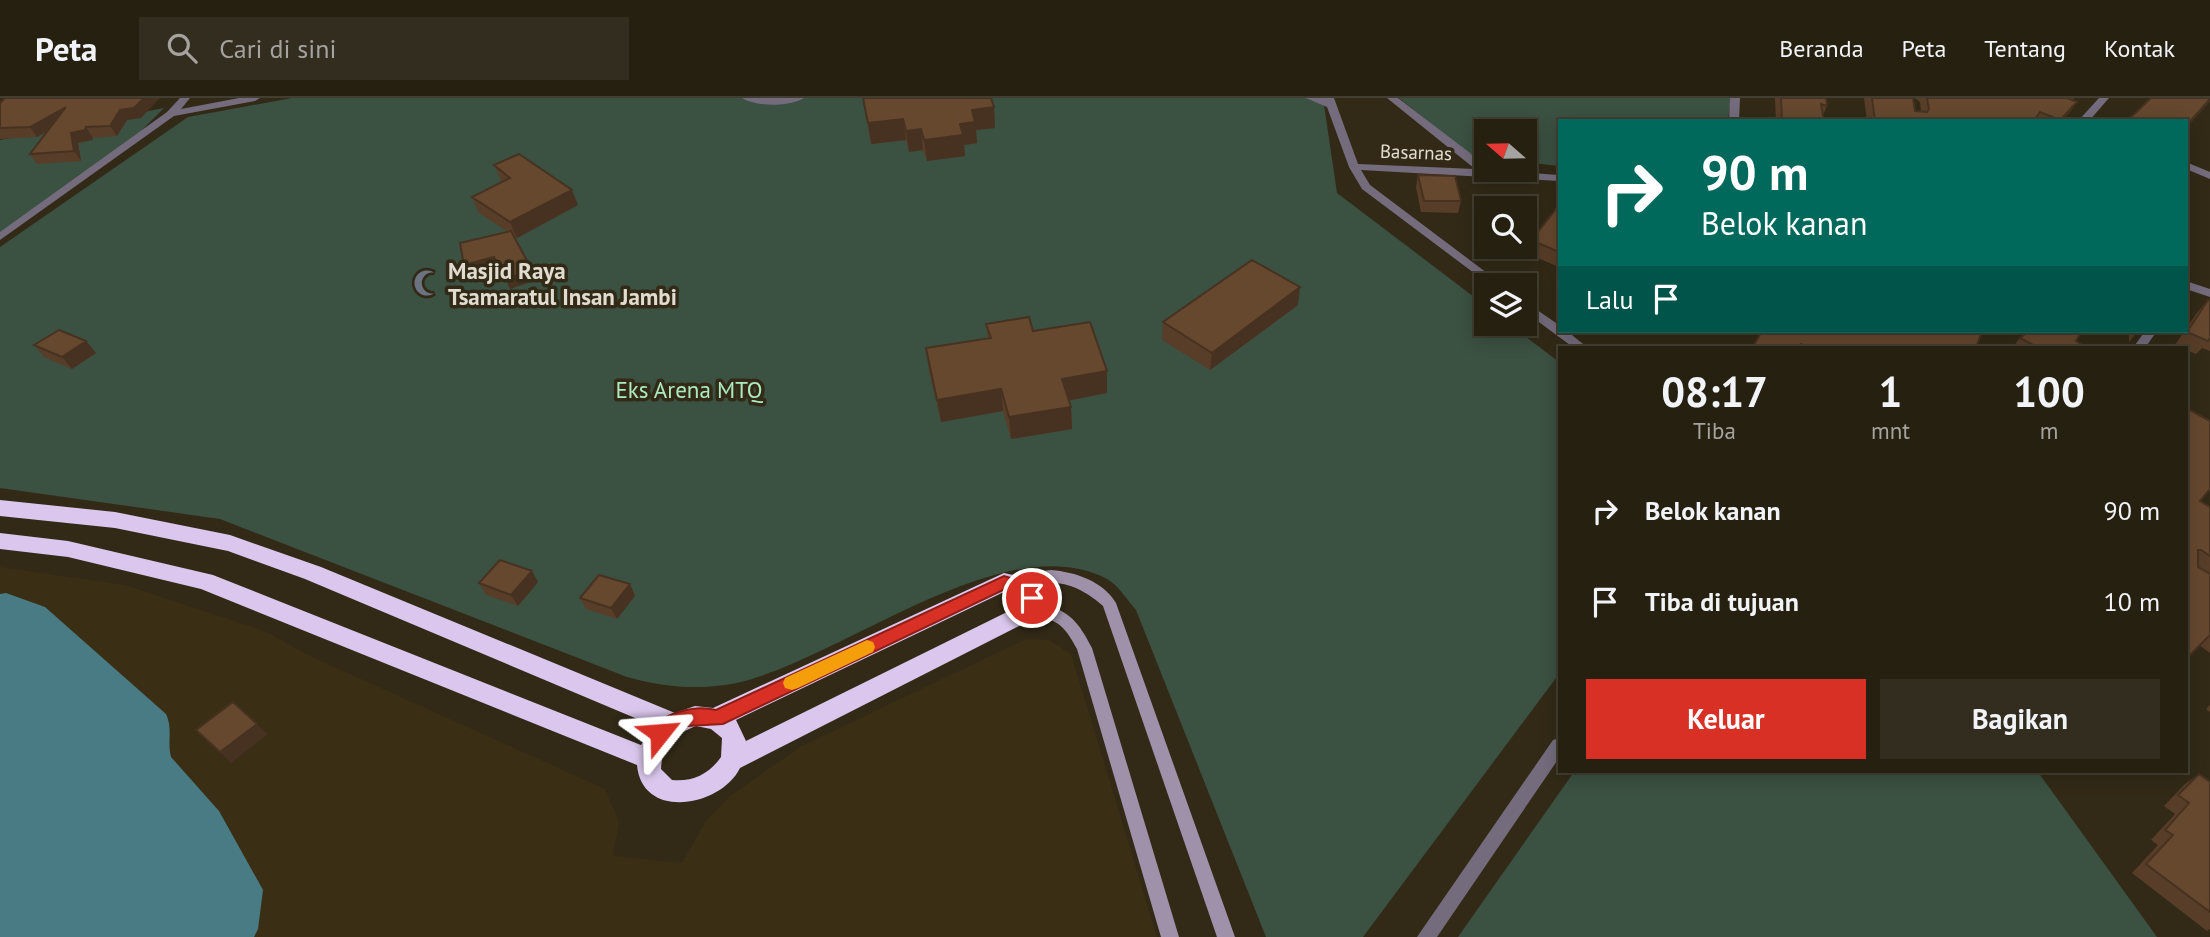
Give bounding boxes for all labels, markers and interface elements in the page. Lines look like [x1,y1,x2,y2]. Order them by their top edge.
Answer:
search box [139,17,629,80]
text: Peta [35,27,97,70]
icon: search [163,29,201,67]
text: Cari di sini [219,32,336,65]
text: Beranda [1779,33,1864,64]
text: Peta [1902,33,1946,64]
text: Tentang [1984,33,2066,64]
text: Kontak [2104,33,2175,64]
north arrow [1474,119,1536,182]
map controls [1474,119,1537,336]
street label: Basarnas [1379,139,1453,165]
text: 90 m [1701,140,1808,204]
icon: right [1586,147,1677,238]
button: search [1474,196,1537,259]
text: Belok kanan [1701,202,1867,244]
place label: Masjid Raya Tsamaratul Insan Jambi [448,256,677,311]
mosque icon: Masjid Raya Tsamaratul Insan Jambi [412,268,442,298]
button: layers [1474,273,1537,336]
icon: arrive [1647,280,1685,318]
text: Lalu [1586,283,1633,316]
text: 08:17 [1661,364,1768,419]
text: 1 [1879,364,1902,419]
text: 100 [2013,364,2085,419]
park label: Eks Arena MTQ [615,375,764,404]
text: Tiba [1693,416,1736,445]
text: mnt [1871,416,1910,445]
text: m [2040,416,2058,445]
icon: right [1586,492,1624,530]
text: Belok kanan [1645,494,1781,527]
text: 90 m [2104,494,2160,527]
pin [1002,568,1062,628]
icon: arrive [1013,579,1051,617]
icon: arrive [1586,583,1624,621]
text: Tiba di tujuan [1645,585,1799,618]
text: 10 m [2104,585,2160,618]
button: Keluar [1586,679,1866,759]
button: Bagikan [1880,679,2160,759]
position arrow [623,696,697,770]

